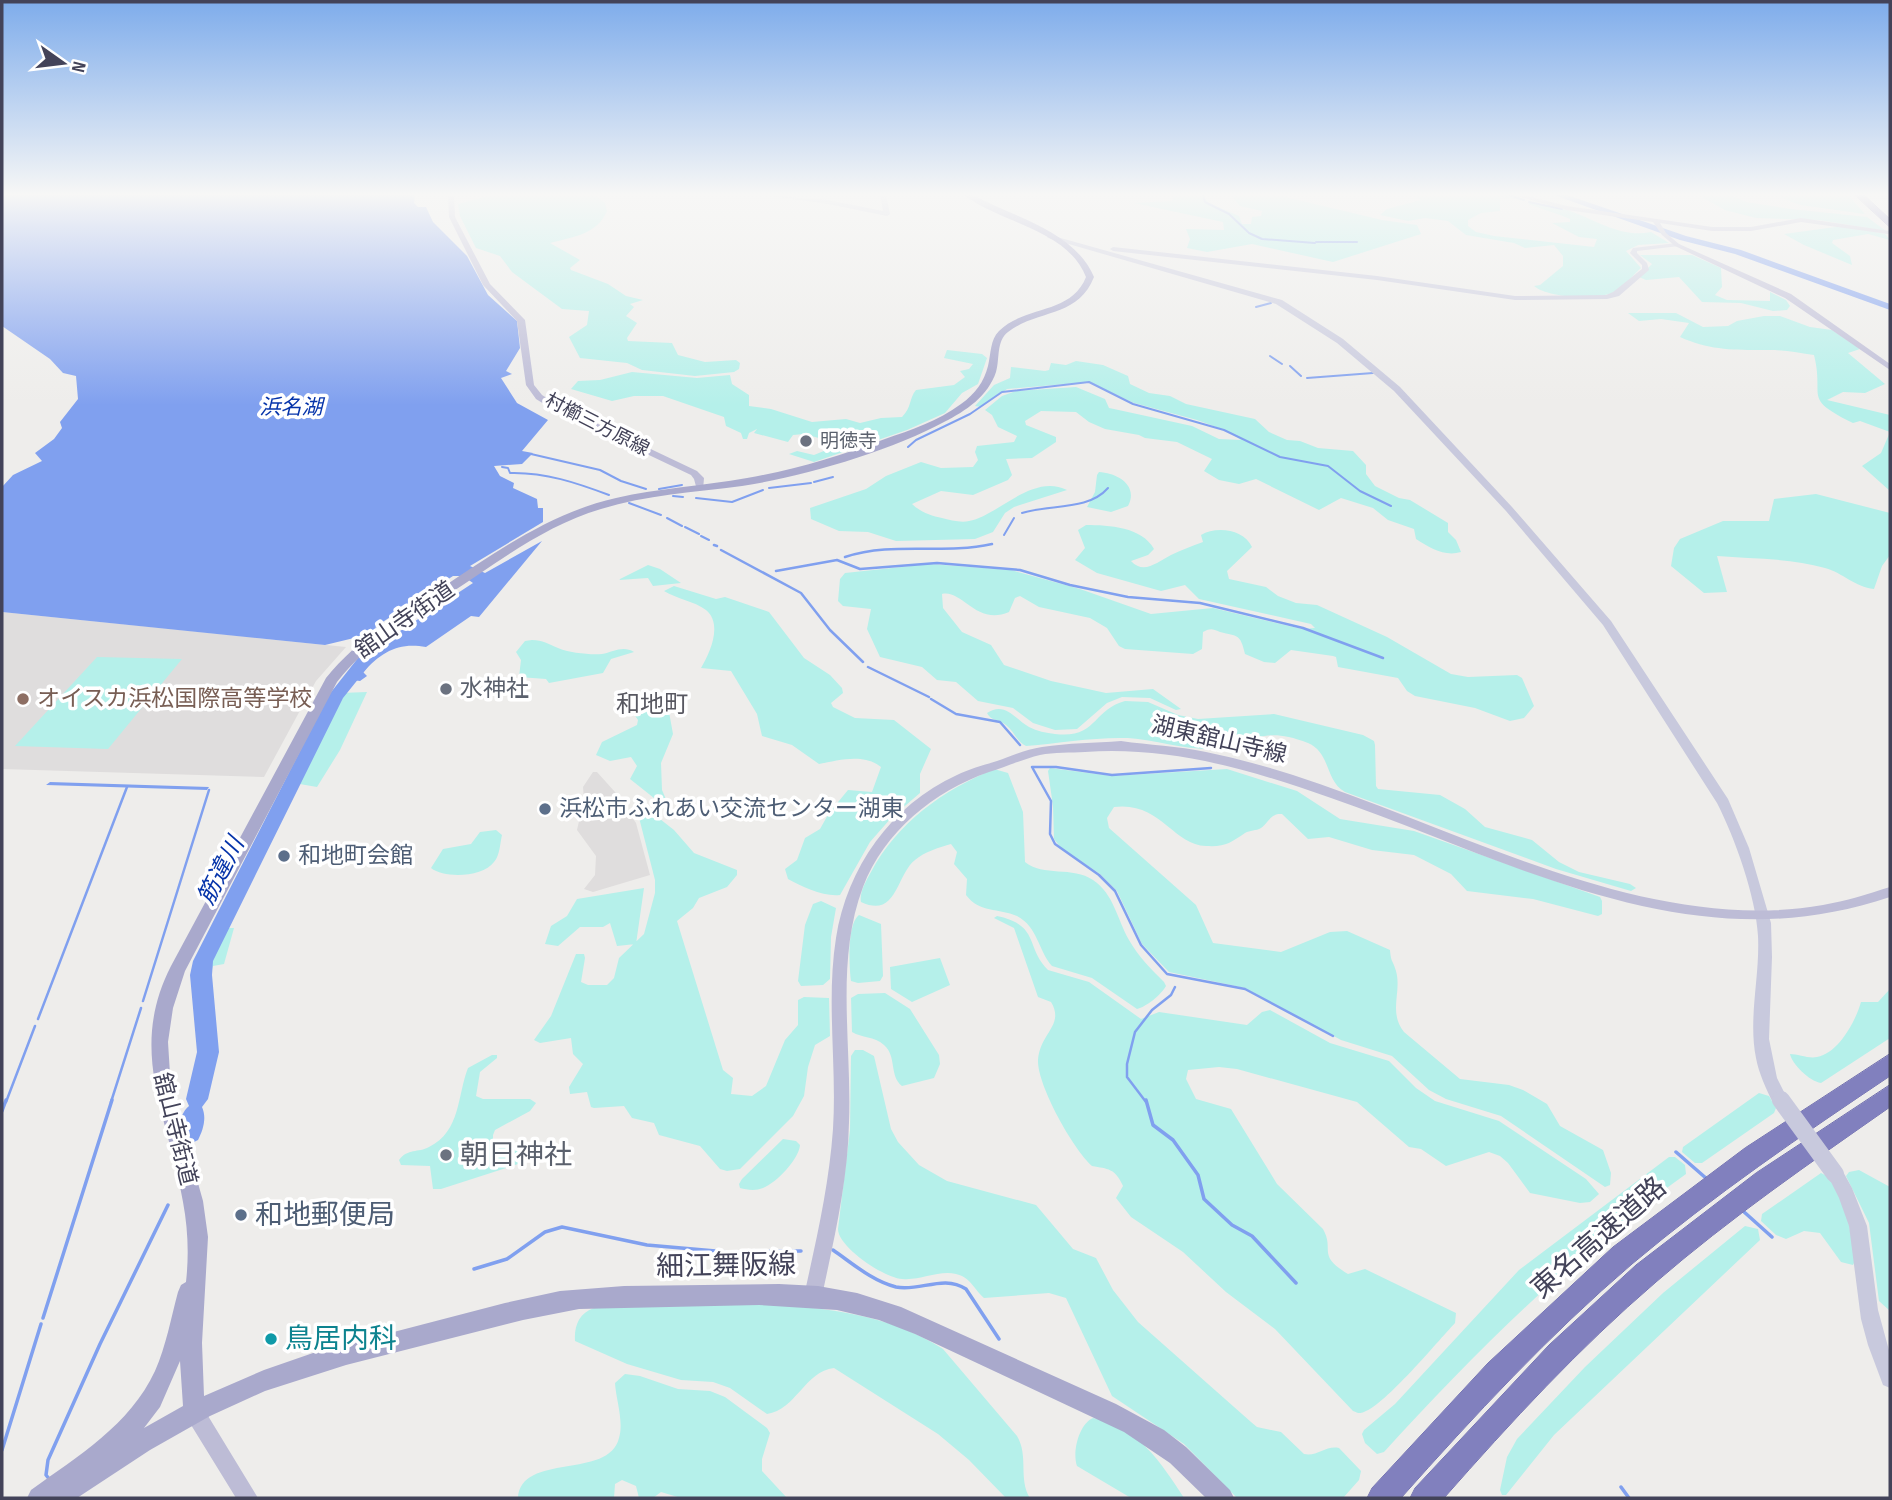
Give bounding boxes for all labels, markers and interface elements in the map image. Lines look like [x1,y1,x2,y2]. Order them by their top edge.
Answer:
north arrow [28,28,98,98]
text: N [66,59,90,74]
street label: 村櫛三方原線 [541,389,653,461]
water label: 浜名湖 [260,395,325,420]
place label: 明徳寺 [820,430,877,453]
marker: 明徳寺 [798,433,814,449]
street label: 舘山寺街道 [350,576,460,664]
place label: 水神社 [460,675,529,703]
marker: 水神社 [438,681,454,697]
place label: オイスカ浜松国際高等学校 [37,685,312,713]
district label: 和地町 [616,690,688,719]
marker: オイスカ浜松国際高等学校 [15,691,31,707]
street label: 湖東舘山寺線 [1149,711,1289,769]
place label: 浜松市ふれあい交流センター湖東 [559,795,904,823]
marker: 浜松市ふれあい交流センター湖東 [537,801,553,817]
water label: 筋違川 [192,830,252,910]
place label: 和地町会館 [298,842,413,870]
marker: 和地町会館 [276,848,292,864]
street label: 舘山寺街道 [148,1070,202,1188]
place label: 朝日神社 [460,1139,572,1172]
marker: 朝日神社 [438,1147,454,1163]
street label: 東名高速道路 [1525,1170,1673,1306]
place label: 和地郵便局 [255,1199,395,1232]
marker: 和地郵便局 [233,1207,249,1223]
street label: 細江舞阪線 [656,1248,796,1284]
place label: 鳥居内科 [285,1323,397,1356]
marker: 鳥居内科 [263,1331,279,1347]

